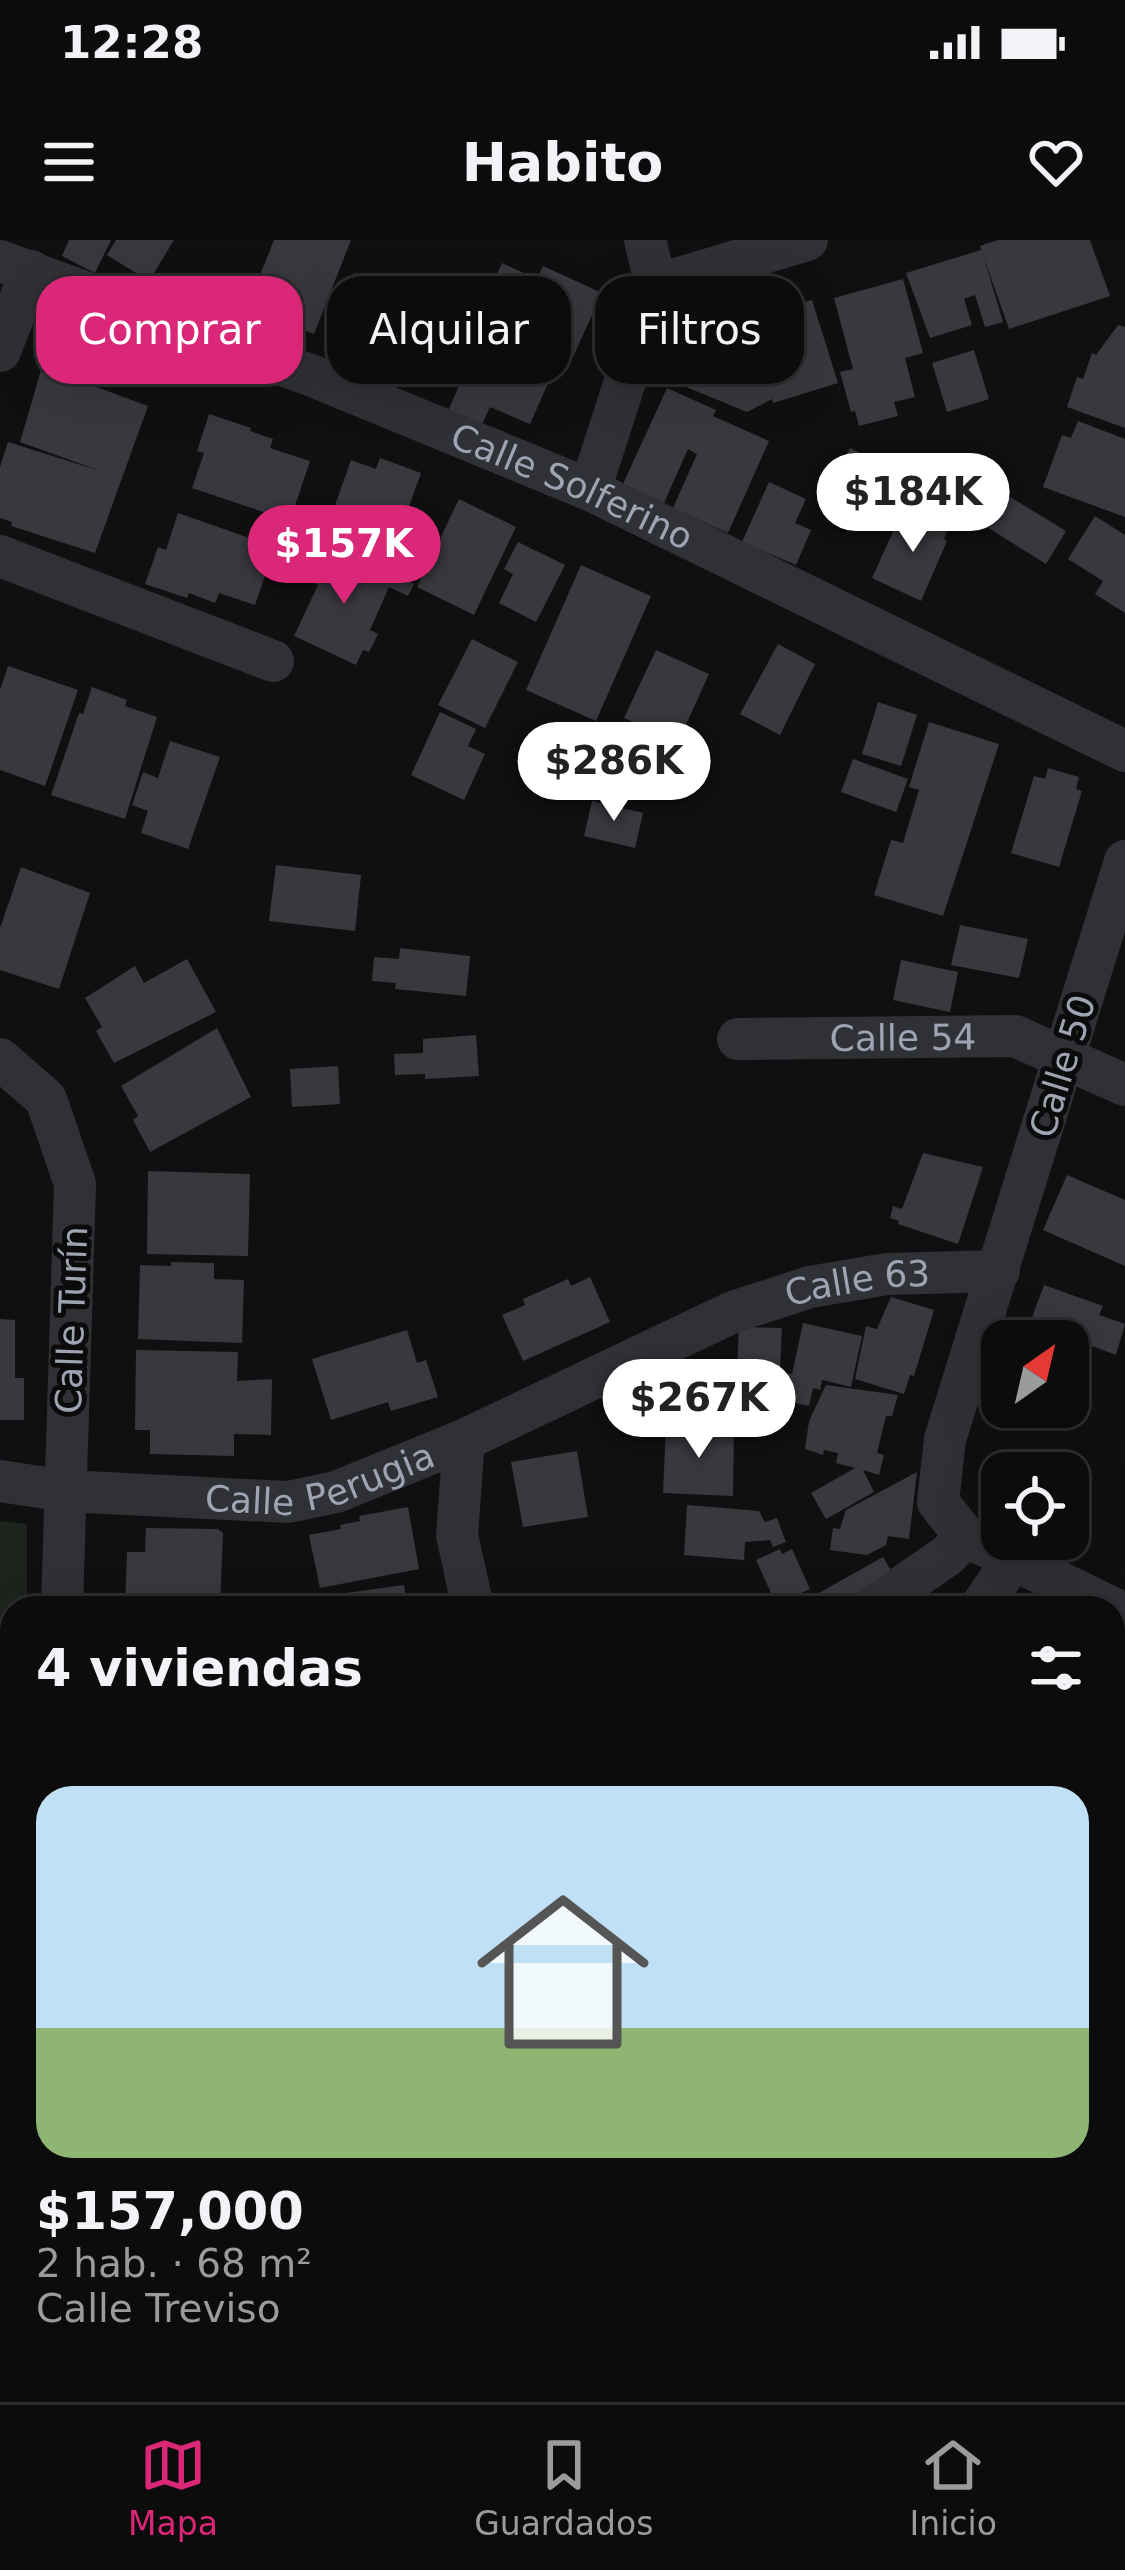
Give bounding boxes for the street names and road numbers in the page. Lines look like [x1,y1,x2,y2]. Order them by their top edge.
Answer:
street label: Calle Solferino [445,415,700,558]
street label: Calle 50 [1021,990,1104,1142]
street label: Calle 54 [829,1016,977,1059]
street label: Calle Turín [48,1225,95,1415]
street label: Calle 63 [780,1253,931,1315]
street label: Calle Perugia [204,1434,440,1523]

